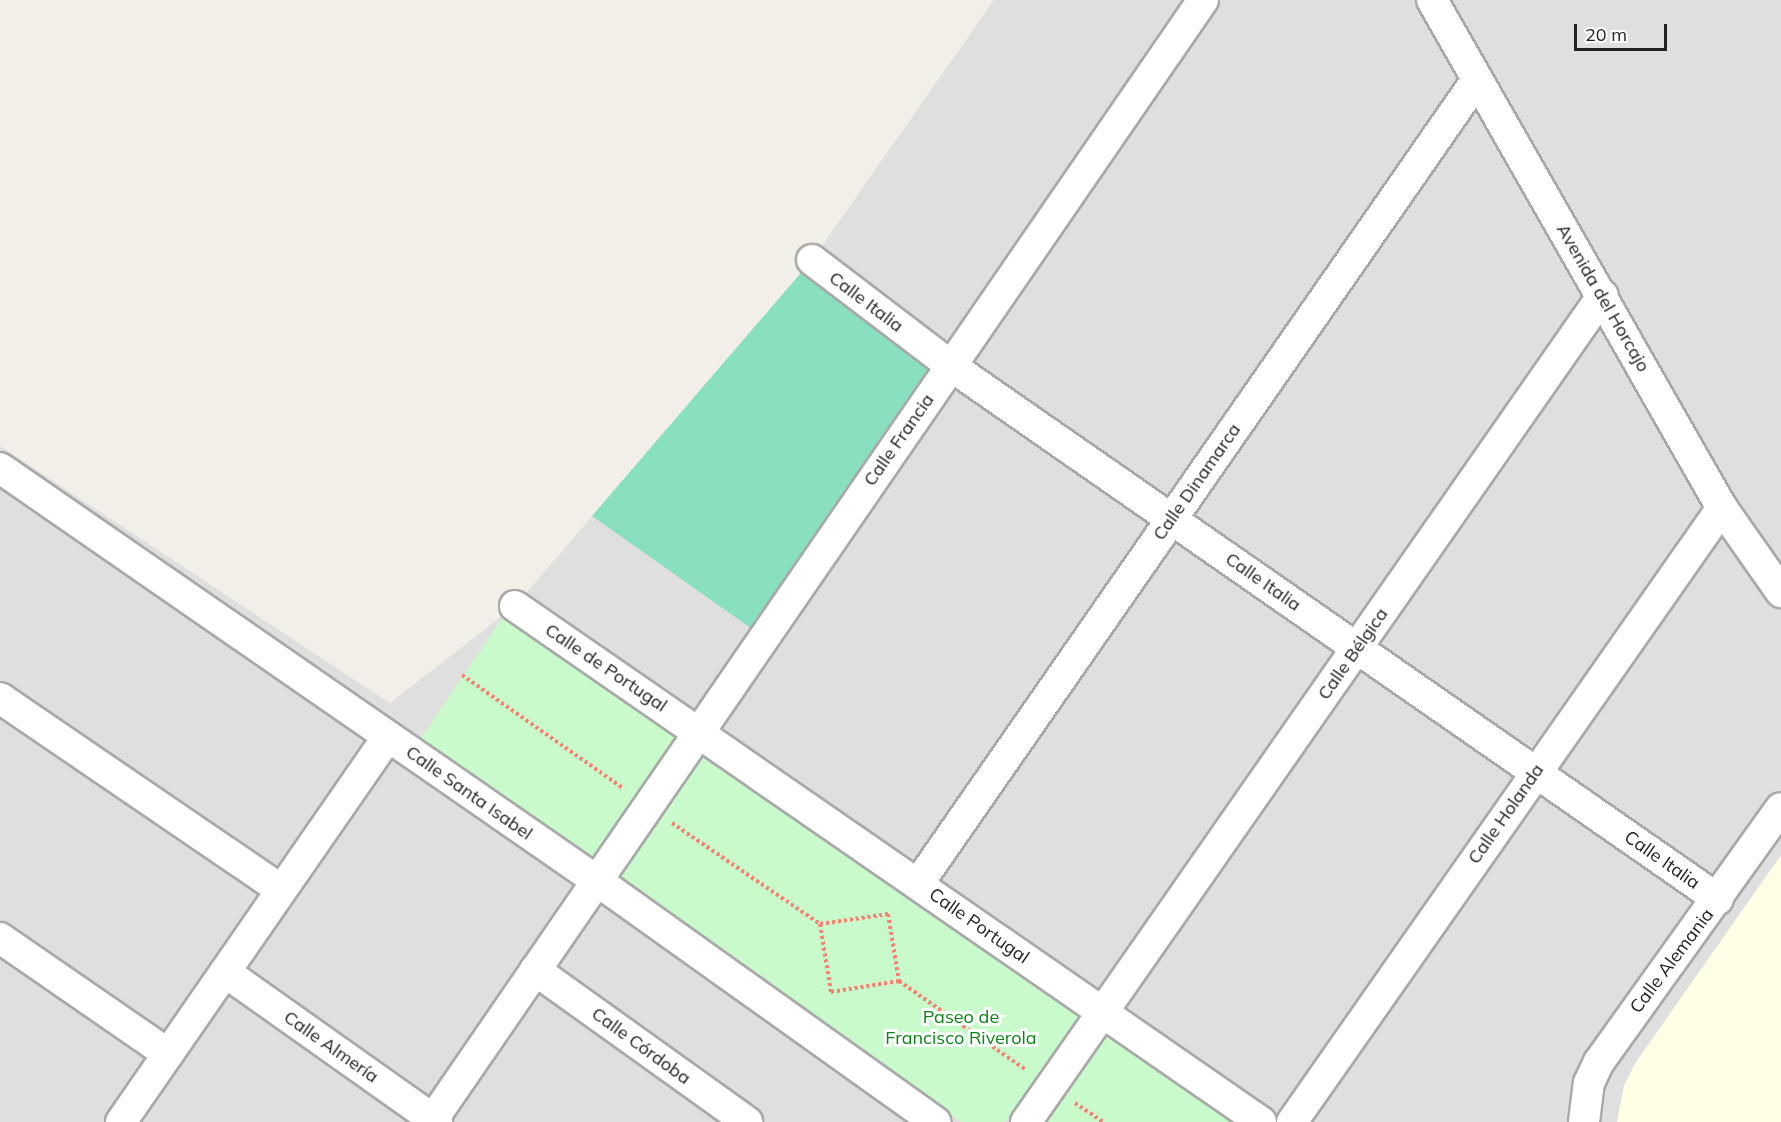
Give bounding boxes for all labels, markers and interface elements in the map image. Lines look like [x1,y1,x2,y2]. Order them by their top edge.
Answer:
scale bar [1577,12,1670,50]
text: 20 m [1585,23,1627,46]
street label: Avenida del Horcajo [1552,220,1654,376]
street label: Calle Italia [825,267,907,337]
street label: Calle Francia [859,390,939,490]
street label: Calle Dinamarca [1149,419,1245,545]
street label: Calle Italia [1221,548,1305,616]
street label: Calle Bélgica [1313,604,1393,704]
street label: Calle de Portugal [541,619,671,717]
street label: Calle Santa Isabel [402,741,536,845]
street label: Calle Holanda [1464,760,1548,868]
street label: Calle Italia [1620,826,1704,894]
street label: Calle Portugal [925,884,1033,968]
street label: Calle Alemania [1626,904,1718,1018]
street label: Calle Córdoba [587,1003,695,1089]
street label: Calle Almería [280,1006,382,1088]
park label: Paseo de Francisco Riverola [885,1007,1037,1050]

